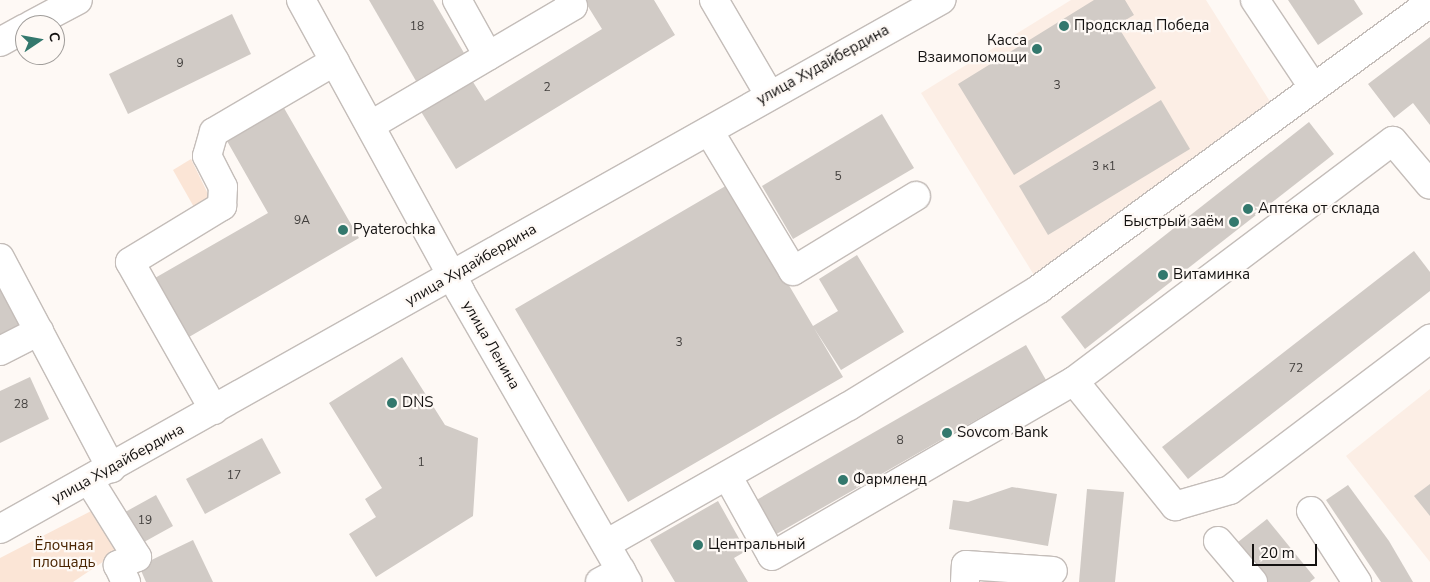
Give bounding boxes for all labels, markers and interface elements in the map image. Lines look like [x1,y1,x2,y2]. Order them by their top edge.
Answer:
north arrow [15,15,65,65]
place label: Продсклад Победа [1074,17,1209,35]
house number: 18 [410,20,424,34]
marker: Продсклад Победа [1058,20,1070,32]
street label: улица Худайбердина [754,21,892,109]
text: С [44,30,64,44]
place label: Касса Взаимопомощи [917,31,1027,66]
marker: Касса Взаимопомощи [1031,43,1043,55]
house number: 9 [176,57,184,71]
house number: 3 [1053,79,1061,93]
house number: 2 [543,81,551,95]
house number: 3 к1 [1092,160,1116,174]
house number: 5 [834,170,842,184]
place label: Аптека от склада [1258,200,1380,218]
marker: Аптека от склада [1242,203,1254,215]
place label: Быстрый заём [1123,213,1224,231]
house number: 9А [294,214,310,228]
marker: Быстрый заём [1228,216,1240,228]
street label: улица Худайбердина [402,220,540,310]
place label: Pyaterochka [353,221,436,239]
marker: Pyaterochka [337,224,349,236]
place label: Витаминка [1173,266,1250,284]
marker: Витаминка [1157,269,1169,281]
street label: улица Ленина [458,297,524,393]
house number: 3 [675,336,683,350]
house number: 72 [1289,362,1303,376]
place label: DNS [402,394,433,412]
marker: DNS [386,397,398,409]
house number: 28 [14,398,28,412]
street label: улица Худайбердина [49,420,187,508]
place label: Sovcom Bank [957,424,1048,442]
marker: Sovcom Bank [941,427,953,439]
house number: 8 [896,434,904,448]
house number: 1 [417,456,425,470]
house number: 17 [227,469,241,483]
place label: Фармленд [853,471,927,489]
marker: Фармленд [837,474,849,486]
house number: 19 [138,514,152,528]
scale bar [1255,534,1320,566]
park label: Ёлочная площадь [32,536,96,571]
place label: Центральный [708,536,806,554]
marker: Центральный [692,539,704,551]
text: 20 m [1260,543,1295,563]

